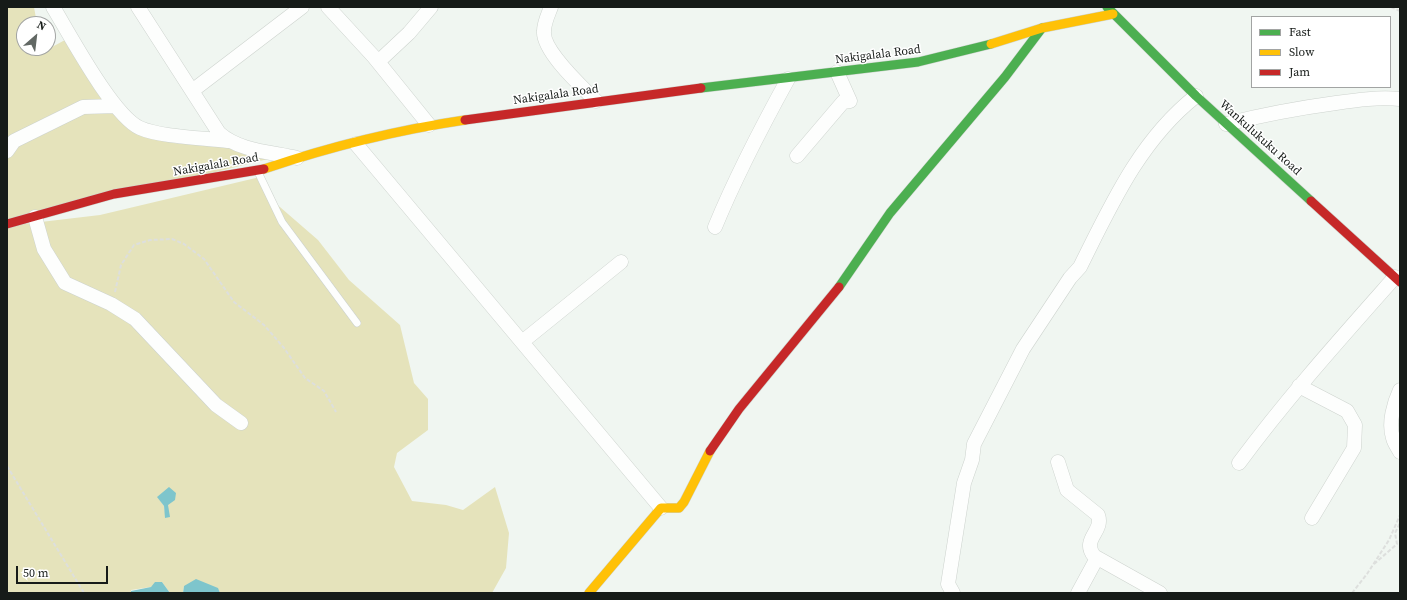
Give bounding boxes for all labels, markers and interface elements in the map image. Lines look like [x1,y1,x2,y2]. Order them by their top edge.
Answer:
north arrow [16,16,56,56]
legend [1251,16,1391,88]
text: N [34,17,48,34]
text: Fast [1289,24,1311,40]
street label: Nakigalala Road [834,43,922,67]
text: Slow [1289,44,1314,60]
text: Jam [1289,64,1310,80]
street label: Nakigalala Road [512,82,600,108]
street label: Wankulukuku Road [1216,97,1304,179]
street label: Nakigalala Road [172,150,260,180]
scale bar [18,558,110,584]
text: 50 m [23,565,49,581]

